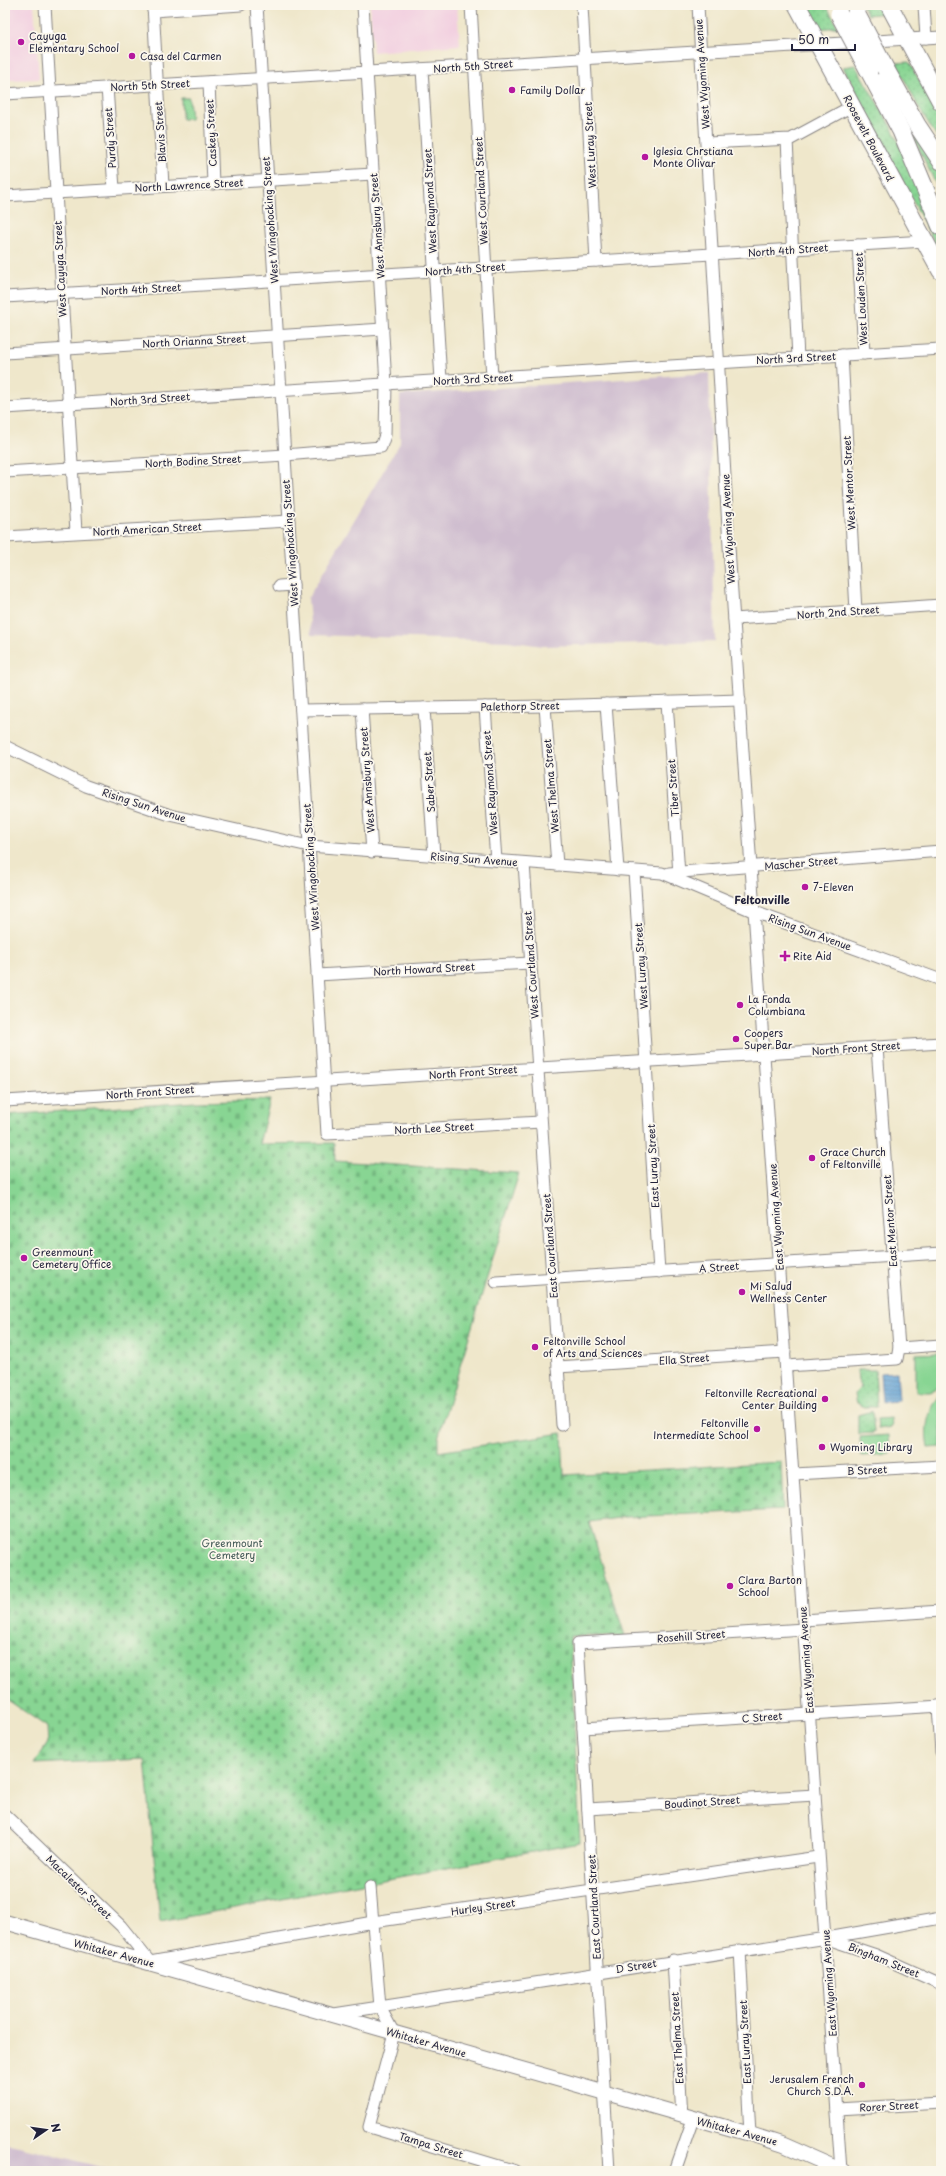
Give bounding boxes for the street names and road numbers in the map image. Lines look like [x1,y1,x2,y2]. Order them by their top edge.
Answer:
street label: West Wyoming Avenue [690,18,713,130]
street label: North 5th Street [433,55,513,76]
street label: North 5th Street [110,75,190,94]
street label: Roosevelt Boulevard [840,92,899,184]
street label: Caskey Street [201,99,220,167]
street label: Blavis Street [150,101,169,163]
street label: West Luray Street [580,101,599,189]
street label: Purdy Street [100,107,119,169]
street label: West Courtland Street [470,137,491,245]
street label: West Raymond Street [419,148,441,254]
street label: West Wingohocking Street [258,156,281,284]
street label: West Annsbury Street [365,173,388,279]
street label: North Lawrence Street [134,174,244,195]
street label: West Cayuga Street [49,221,70,318]
street label: North 4th Street [747,239,829,260]
street label: West Louden Street [851,252,870,346]
street label: North 4th Street [424,258,506,279]
street label: North 4th Street [100,279,182,298]
street label: North Orianna Street [142,330,246,351]
street label: North 3rd Street [756,348,836,367]
street label: North 3rd Street [433,369,513,388]
street label: North 3rd Street [110,388,190,409]
street label: West Mentor Street [839,436,858,531]
street label: North Bodine Street [144,450,242,471]
street label: West Wyoming Avenue [717,473,738,584]
street label: West Wingohocking Street [278,479,301,607]
street label: North American Street [92,518,202,539]
street label: North 2nd Street [796,601,880,622]
street label: Palethorp Street [480,697,560,714]
street label: West Annsbury Street [355,727,378,833]
street label: West Raymond Street [478,730,502,836]
street label: West Thelma Street [539,738,562,834]
street label: Saber Street [419,751,438,813]
street label: Tiber Street [663,759,682,817]
street label: Rising Sun Avenue [100,784,189,825]
street label: West Wingohocking Street [299,803,322,931]
street label: Rising Sun Avenue [430,848,519,869]
street label: Mascher Street [764,852,838,873]
street label: Rising Sun Avenue [767,910,854,954]
street label: West Courtland Street [519,911,542,1019]
street label: West Luray Street [630,922,651,1010]
street label: North Howard Street [373,958,475,979]
street label: North Front Street [811,1037,901,1058]
street label: North Front Street [428,1061,518,1082]
street label: North Front Street [105,1081,195,1102]
street label: North Lee Street [394,1118,474,1137]
street label: East Luray Street [643,1124,662,1208]
street label: East Wyoming Avenue [764,1163,787,1271]
street label: East Mentor Street [879,1175,900,1268]
street label: East Courtland Street [538,1193,561,1299]
street label: A Street [698,1258,740,1275]
street label: Ella Street [658,1349,710,1368]
street label: B Street [847,1461,887,1478]
street label: East Wyoming Avenue [794,1606,817,1714]
street label: Rosehill Street [656,1626,726,1645]
street label: C Street [741,1708,783,1725]
street label: Boudinot Street [664,1791,740,1812]
street label: Macalester Street [43,1851,116,1922]
street label: East Courtland Street [583,1854,604,1960]
street label: Hurley Street [450,1895,516,1918]
street label: East Wyoming Avenue [817,1929,840,2037]
street label: Whitaker Avenue [72,1935,156,1970]
street label: Bingham Street [846,1938,922,1981]
street label: D Street [614,1955,657,1976]
street label: East Thelma Street [667,1992,686,2084]
street label: East Luray Street [735,2000,754,2084]
street label: Whitaker Avenue [384,2023,468,2060]
street label: Rorer Street [859,2096,919,2115]
street label: Whitaker Avenue [695,2113,779,2148]
street label: Tampa Street [397,2128,465,2161]

